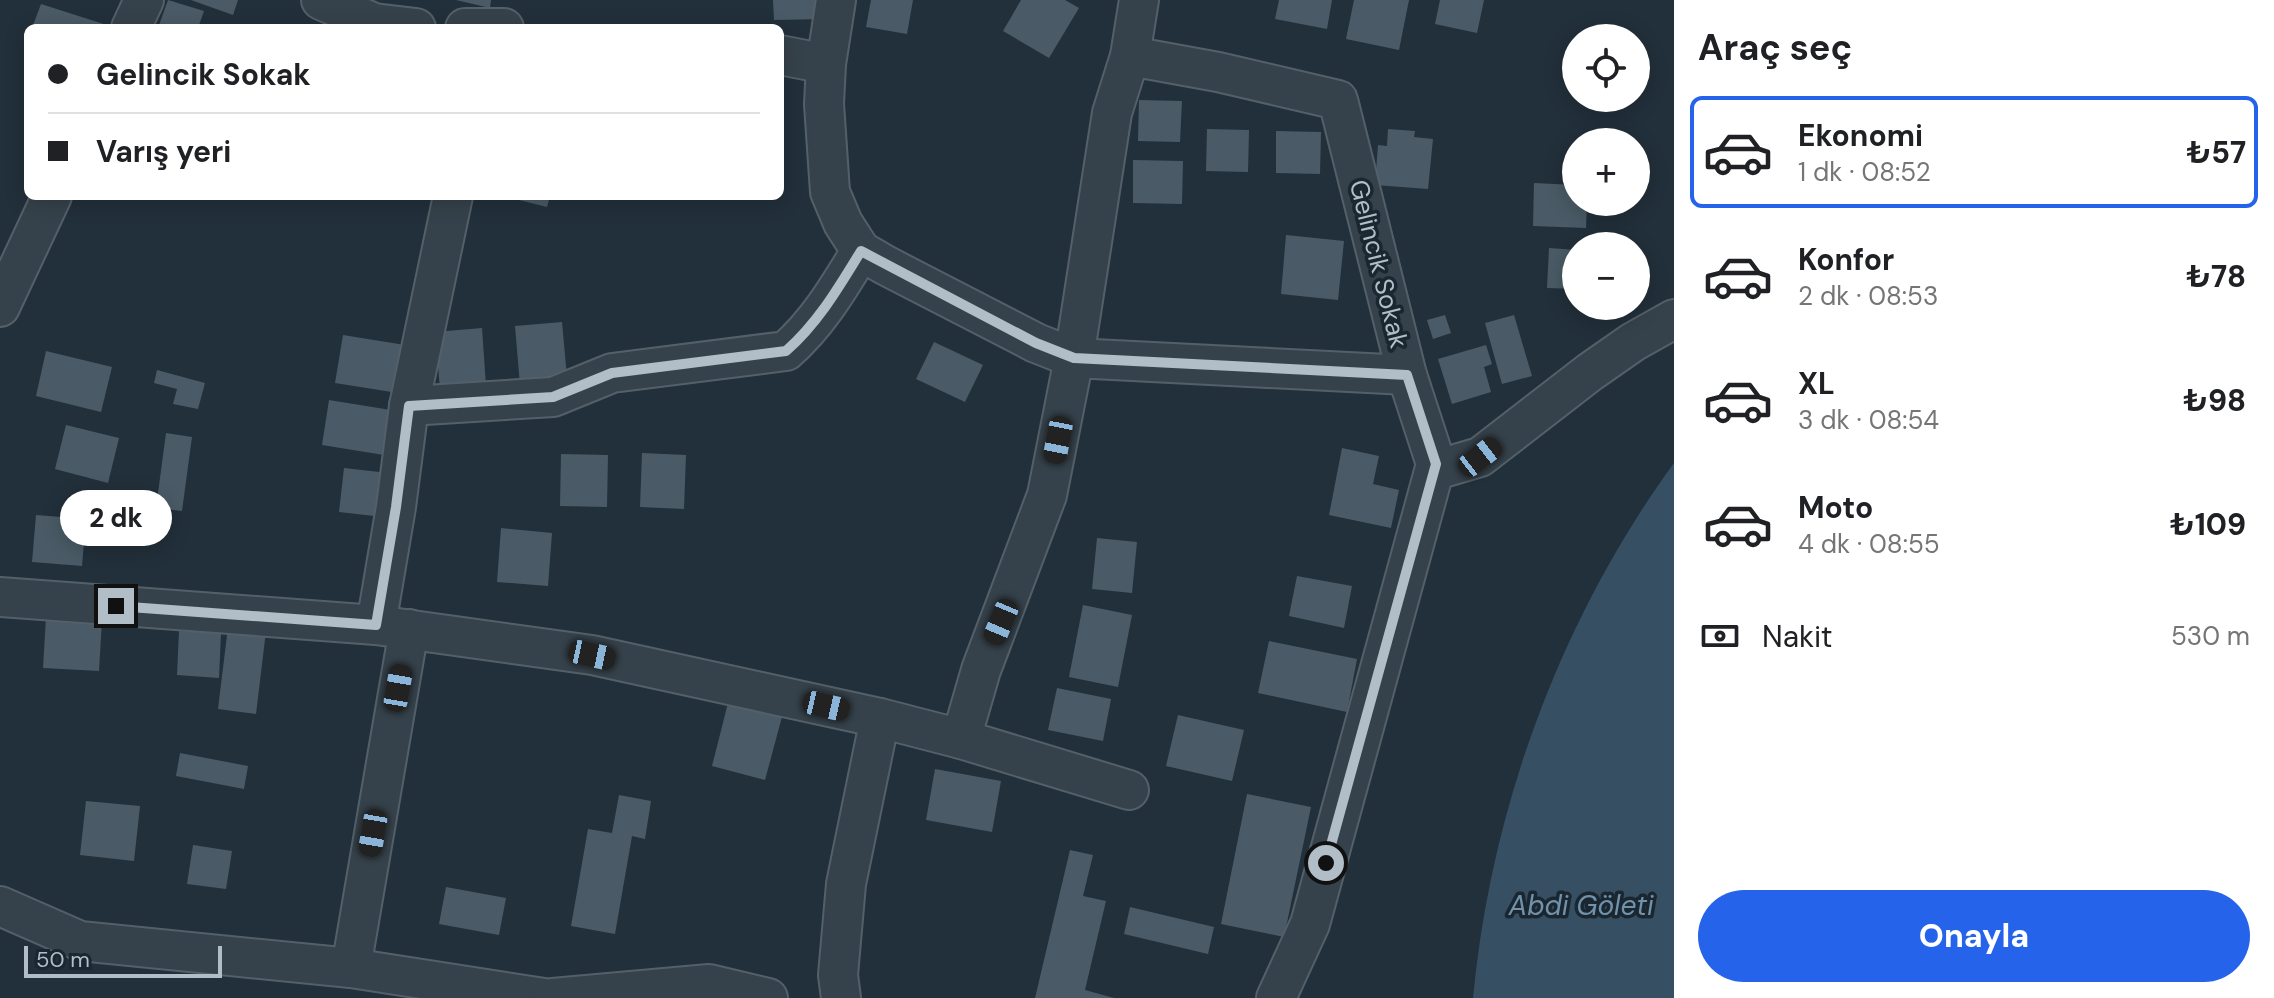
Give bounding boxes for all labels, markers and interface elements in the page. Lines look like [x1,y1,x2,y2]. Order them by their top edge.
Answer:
map controls [1562,24,1650,320]
button: locate [1562,24,1650,112]
text: Araç seç [1698,24,1852,71]
text: Gelincik Sokak [96,55,311,94]
icon: car [1702,116,1774,188]
text: Ekonomi [1798,116,1923,155]
button: + [1562,128,1650,216]
text: Varış yeri [96,132,231,171]
text: ₺57 [2187,133,2246,172]
text: 1 dk · 08:52 [1798,155,1931,189]
street label: Gelincik Sokak [1342,176,1416,352]
button: − [1562,232,1650,320]
icon: car [1702,240,1774,312]
text: Konfor [1798,240,1894,279]
text: ₺78 [2186,257,2246,296]
text: 2 dk · 08:53 [1798,279,1938,313]
icon: car [1702,364,1774,436]
text: XL [1798,364,1835,403]
text: ₺98 [2183,381,2246,420]
text: 3 dk · 08:54 [1798,403,1939,437]
car [1042,414,1074,466]
car [1454,433,1506,481]
icon: car [1702,488,1774,560]
text: Moto [1798,488,1873,527]
callout: 2 dk [60,490,172,546]
text: 2 dk [89,501,143,535]
text: ₺109 [2170,505,2246,544]
text: 4 dk · 08:55 [1798,527,1940,561]
route end [98,588,134,624]
car [981,595,1021,649]
icon: cash [1698,614,1742,658]
text: Nakit [1762,617,1833,656]
text: 530 m [2171,619,2250,653]
car [566,638,618,672]
car [382,662,414,714]
car [800,689,852,723]
car [357,807,389,859]
route start [1308,845,1344,881]
water label: Abdi Göleti [1508,887,1654,924]
button: Onayla [1698,890,2250,982]
scale bar [24,942,222,978]
text: 50 m [36,945,90,974]

